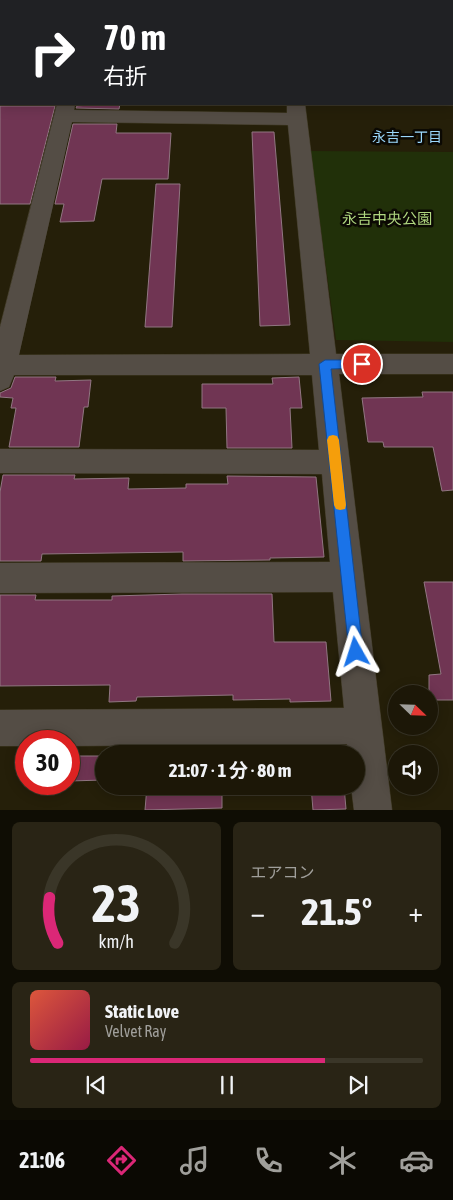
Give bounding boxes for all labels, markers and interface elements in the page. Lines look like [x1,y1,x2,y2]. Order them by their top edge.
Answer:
text: 70 m [103,17,166,57]
icon: right [20,20,85,85]
text: 右折 [103,63,147,89]
district label: 永吉一丁目 [372,129,442,145]
park label: 永吉中央公園 [342,210,432,227]
pin [341,343,383,385]
icon: arrive [348,350,376,378]
position arrow [329,625,381,677]
north arrow [388,685,438,735]
map controls [388,685,438,795]
speed limit sign: 30 [15,730,80,795]
button: sound [388,745,438,795]
text: 21:07 · 1 分 · 80 m [169,759,291,781]
text: エアコン [251,863,315,881]
text: 23 [92,873,141,933]
text: 21.5° [301,890,372,933]
text: − [251,896,265,928]
text: + [408,896,423,928]
text: km/h [99,931,134,952]
text: Static Love [105,1000,179,1022]
text: Velvet Ray [105,1022,166,1040]
icon: previous [82,1071,110,1099]
icon: pause [213,1071,241,1099]
icon: next [344,1071,372,1099]
icon: directions [104,1143,139,1178]
icon: music [177,1143,212,1178]
icon: phone [251,1143,286,1178]
icon: climate [325,1143,360,1178]
icon: car [399,1143,434,1178]
text: 21:06 [19,1147,65,1173]

